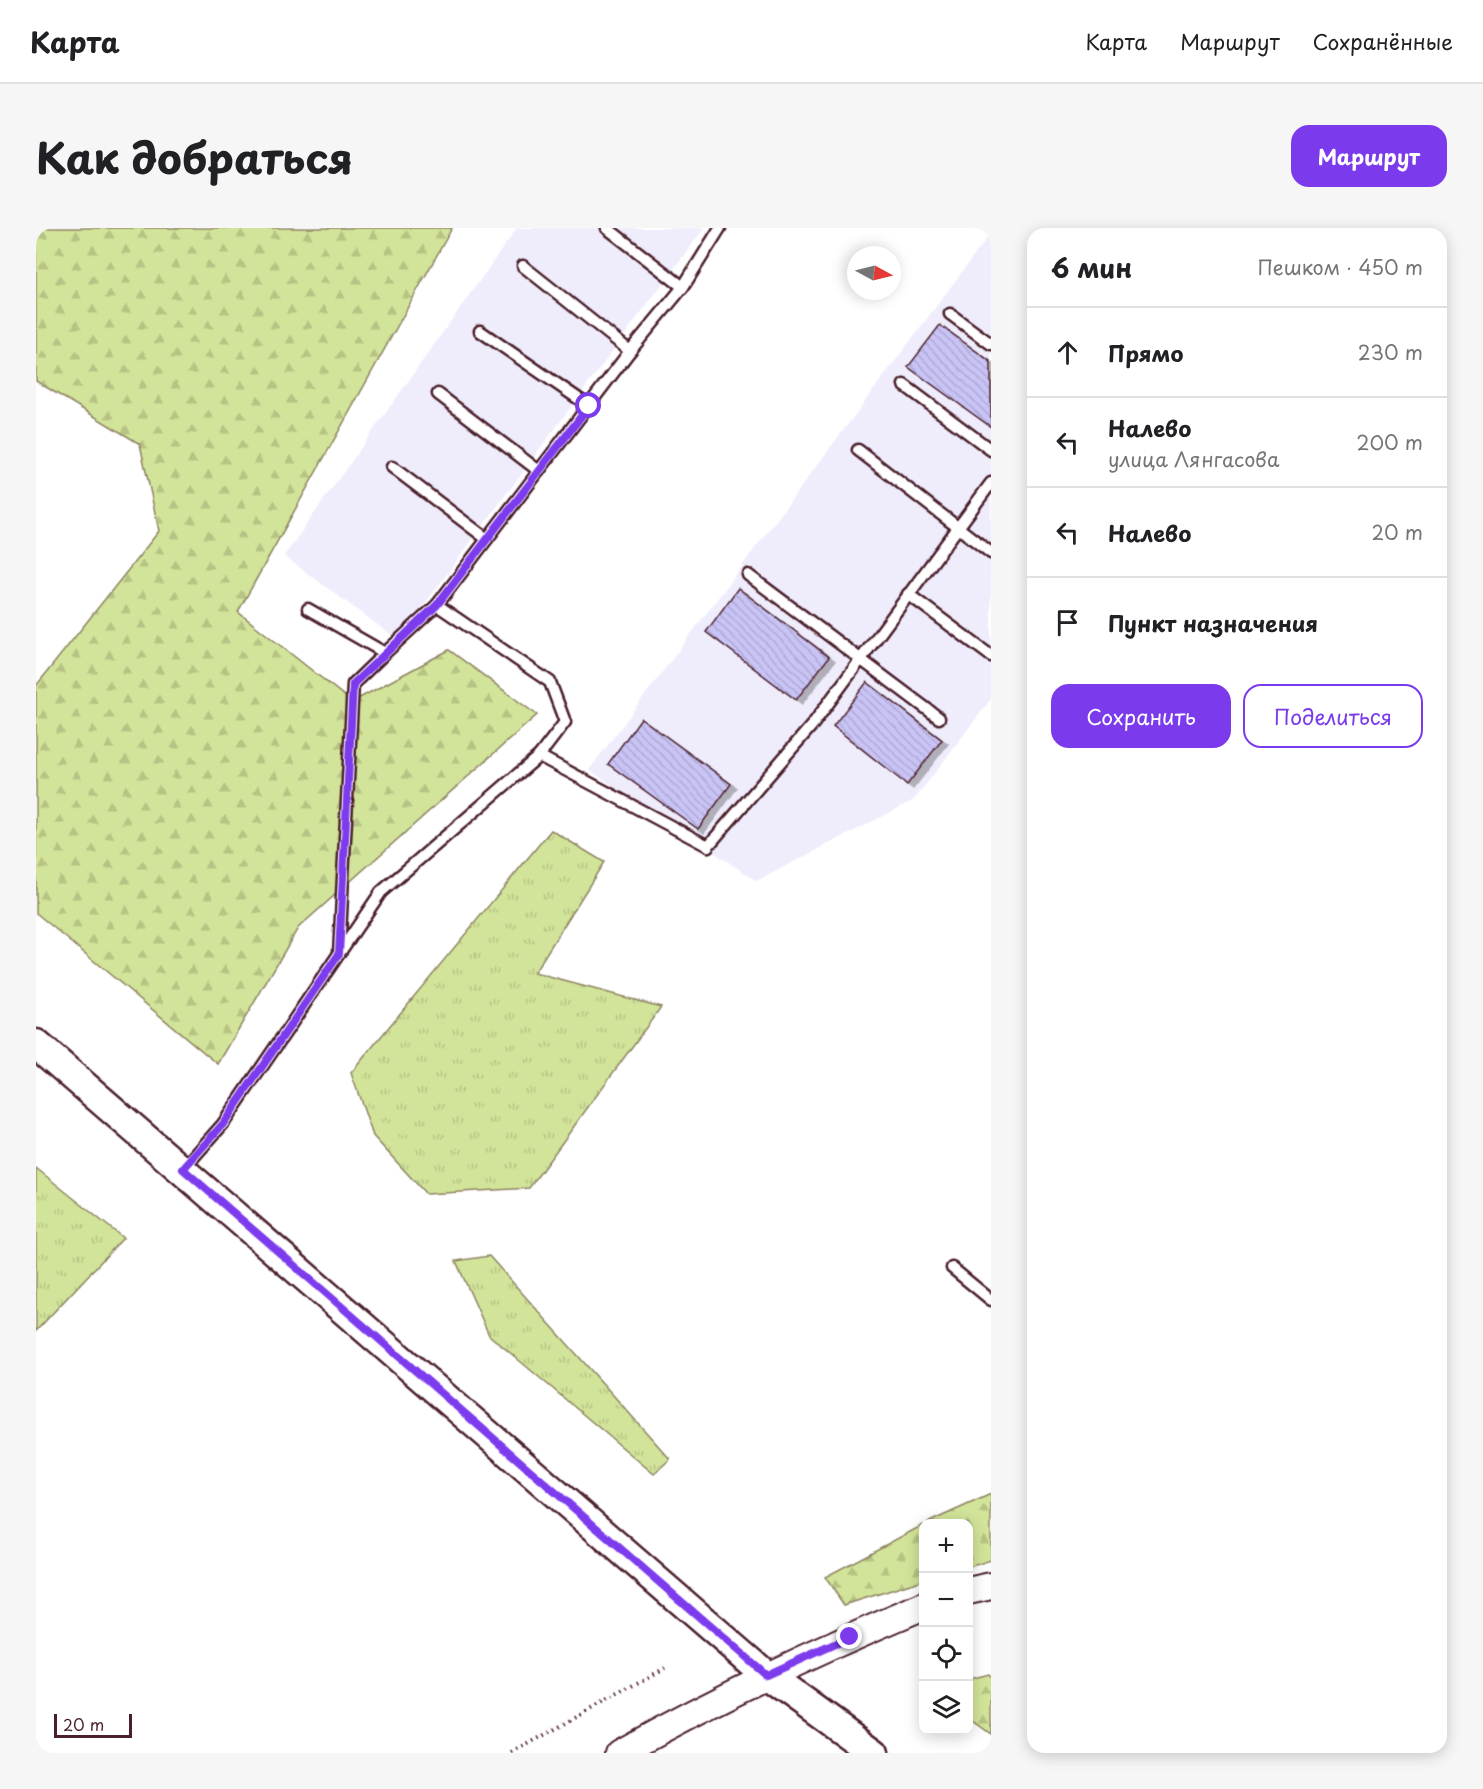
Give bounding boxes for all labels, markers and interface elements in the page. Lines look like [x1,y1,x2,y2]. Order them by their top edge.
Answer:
text: Карта [30,20,120,63]
text: Карта [1086,25,1147,57]
text: Маршрут [1180,25,1280,57]
text: Сохранённые [1313,25,1453,57]
text: Как добраться [36,125,353,188]
button: Маршрут [1291,125,1447,187]
north arrow [847,246,901,300]
text: 6 мин [1051,248,1132,287]
text: Пешком · 450 m [1257,252,1423,282]
icon: ahead [1051,336,1084,369]
text: Прямо [1108,336,1183,369]
text: 230 m [1358,337,1423,367]
route start [575,392,601,418]
text: Налево [1108,411,1191,444]
icon: left [1051,426,1084,459]
text: 200 m [1356,427,1423,457]
text: улица Лянгасова [1108,444,1279,474]
icon: left [1051,516,1084,549]
text: Налево [1108,516,1191,549]
text: 20 m [1371,517,1423,547]
icon: arrive [1051,606,1084,639]
text: Пункт назначения [1108,606,1318,639]
button: Сохранить [1051,684,1231,748]
button: Поделиться [1243,684,1423,748]
map controls [919,1519,973,1735]
button: + [919,1519,973,1573]
button: − [919,1573,973,1627]
route end [836,1623,862,1649]
button: locate [919,1627,973,1681]
button: layers [919,1681,973,1735]
scale bar [54,1711,132,1738]
text: 20 m [63,1712,104,1736]

